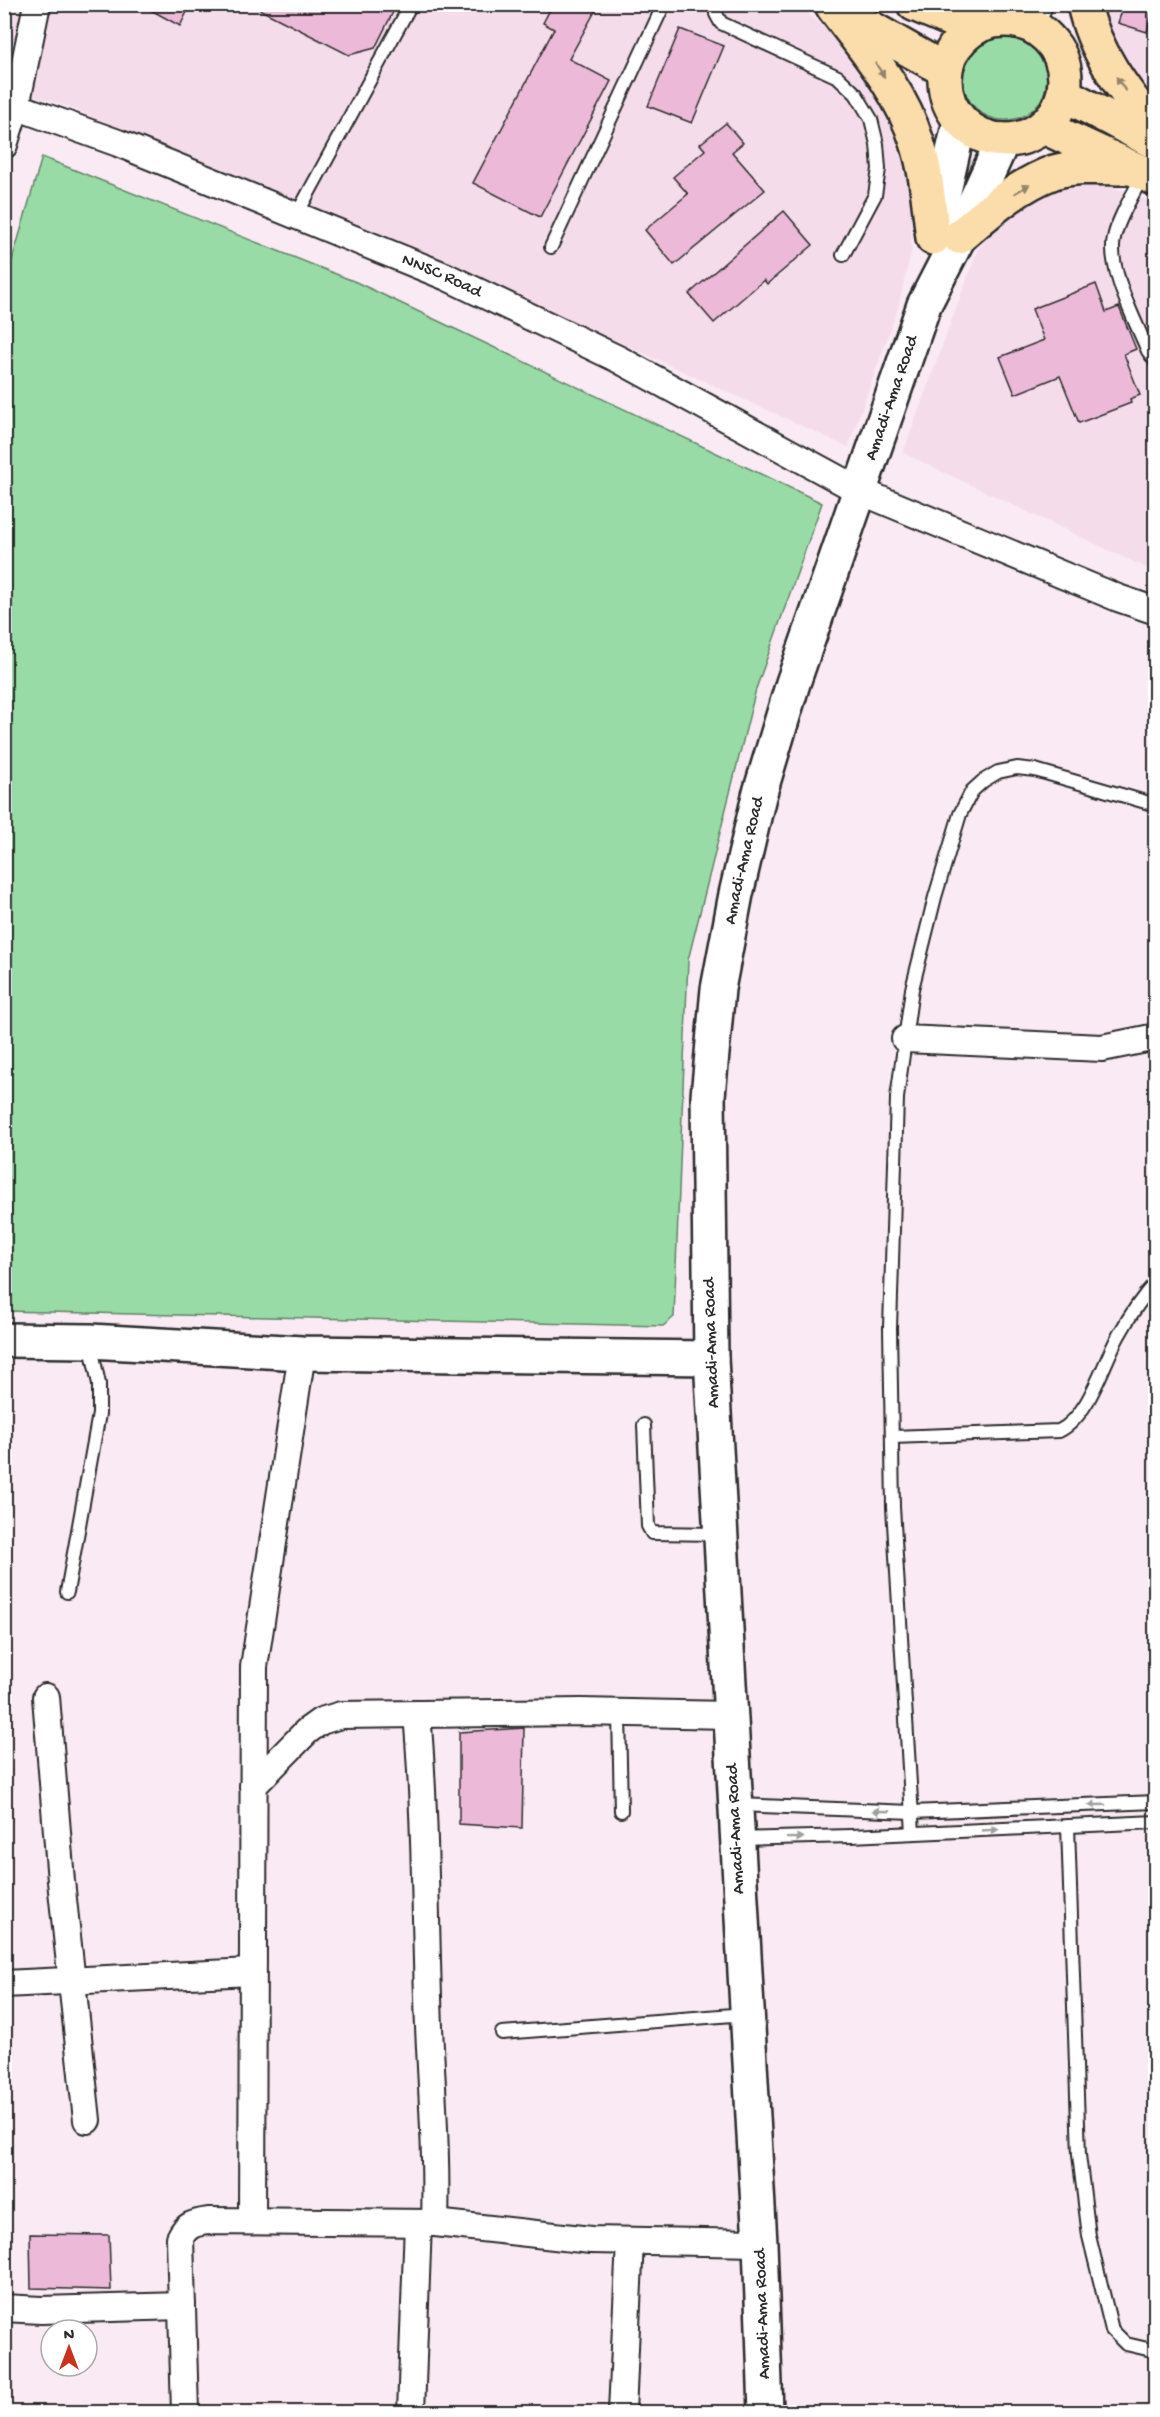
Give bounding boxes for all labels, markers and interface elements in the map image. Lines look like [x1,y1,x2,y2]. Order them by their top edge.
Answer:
one-way arrow [875,62,886,78]
one-way arrow [1115,76,1126,92]
one-way arrow [1014,184,1031,194]
street label: NNSC Road [399,249,486,303]
street label: Amadi-Ama Road [861,331,924,463]
street label: Amadi-Ama Road [720,793,769,926]
street label: Amadi-Ama Road [699,1276,725,1409]
street label: Amadi-Ama Road [722,1762,750,1895]
one-way arrow [1088,1800,1107,1809]
one-way arrow [872,1806,891,1815]
one-way arrow [981,1825,1000,1834]
one-way arrow [786,1833,805,1842]
street label: Amadi-Ama Road [750,2247,776,2380]
north arrow [39,2318,99,2378]
text: N [64,2327,75,2346]

